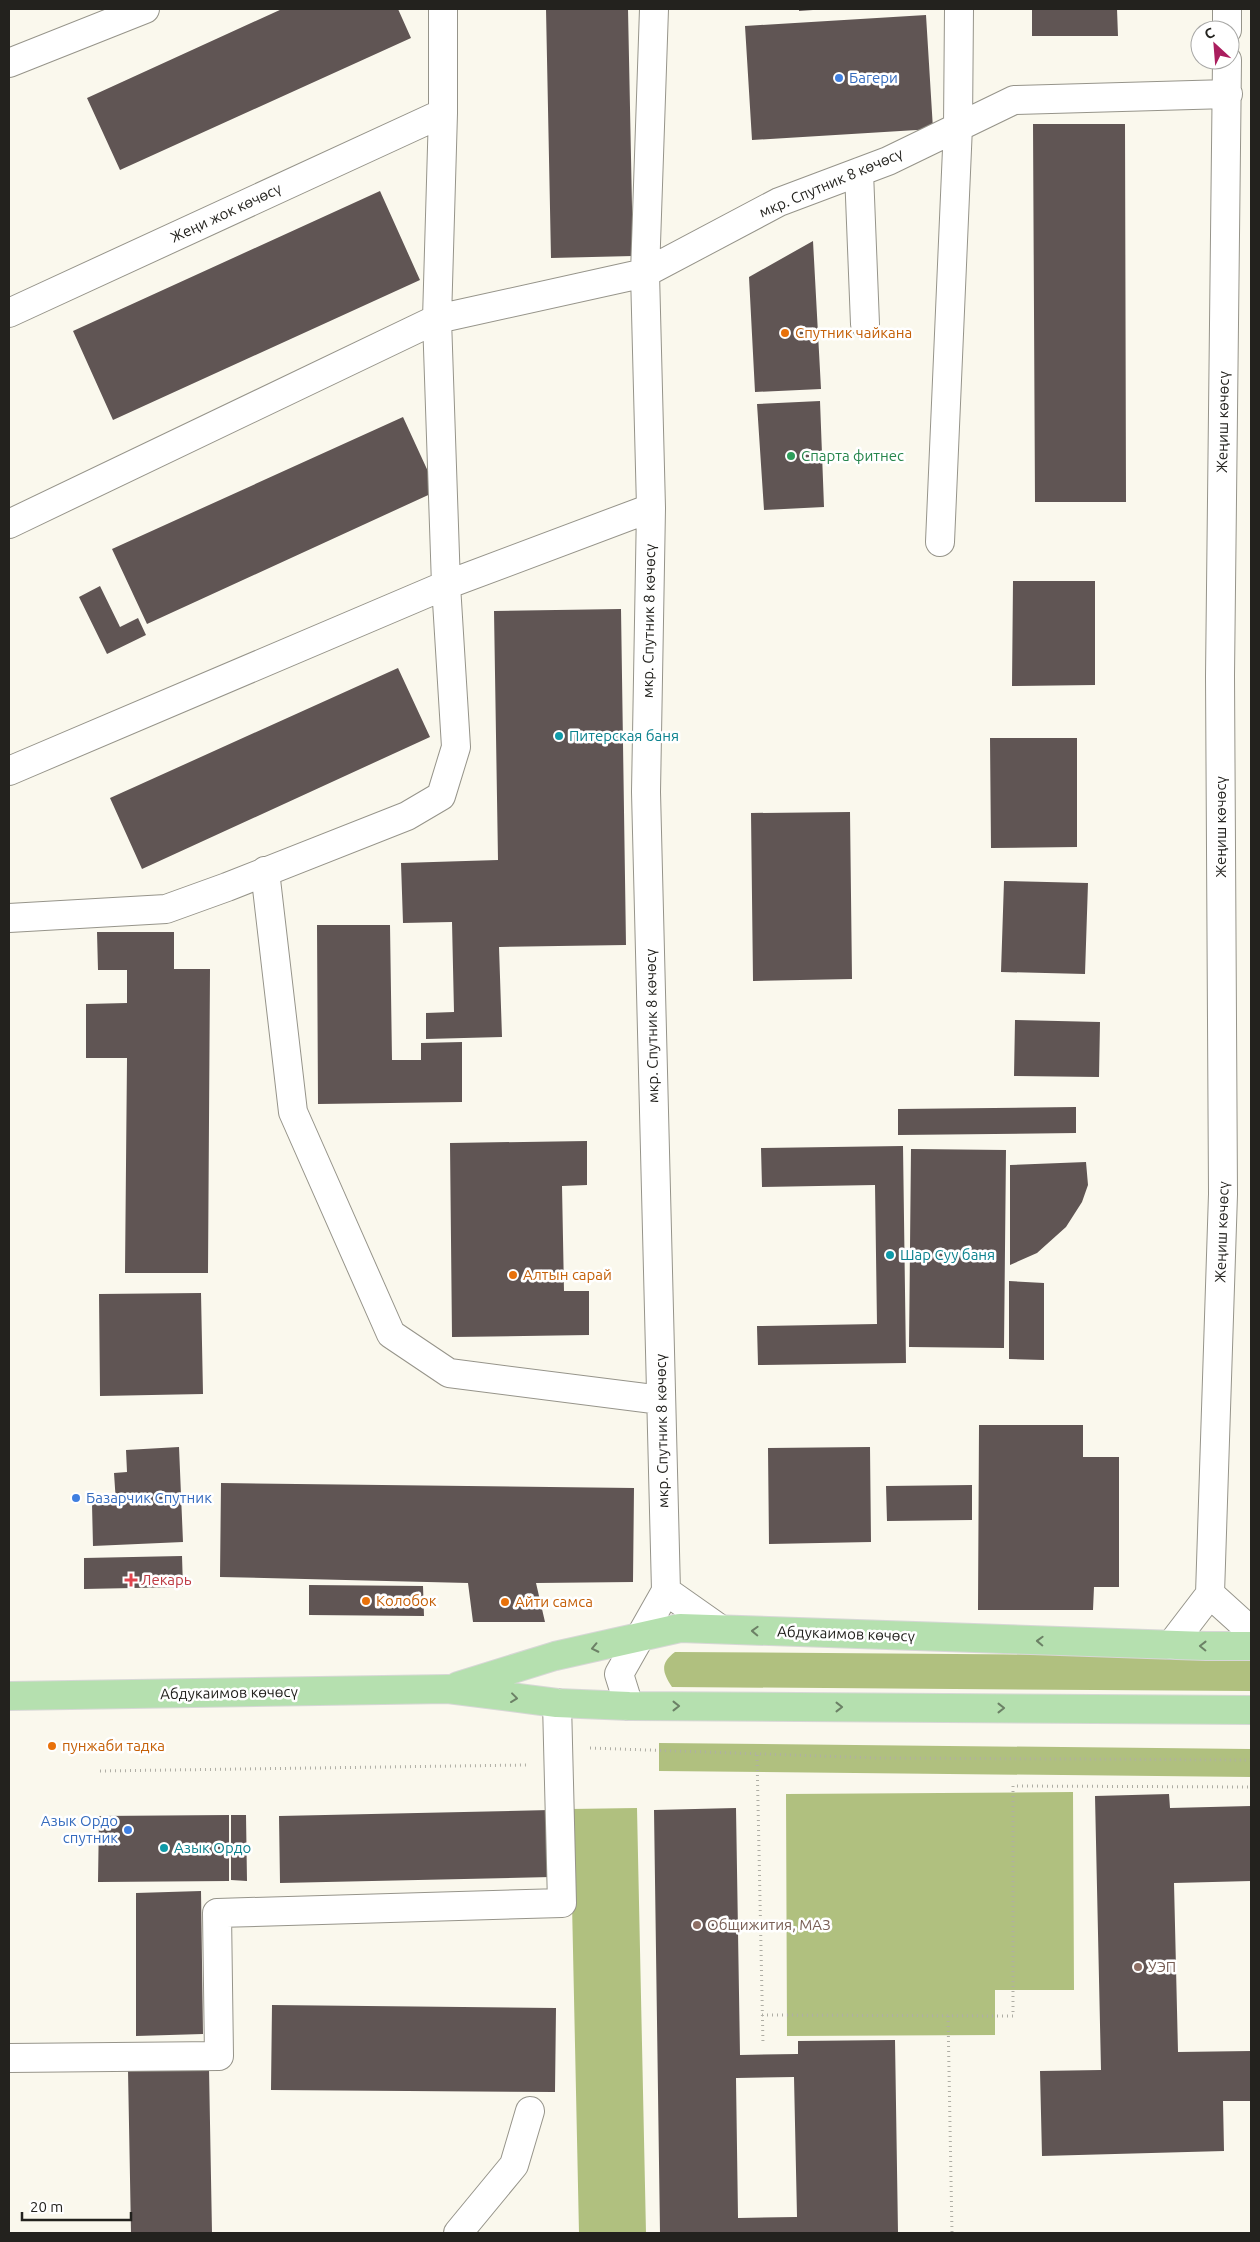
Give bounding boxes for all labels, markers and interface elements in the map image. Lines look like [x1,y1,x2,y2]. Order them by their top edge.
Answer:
north arrow [1190,20,1240,70]
text: С [1202,24,1217,42]
place label: Багери [849,69,898,86]
marker: Багери [833,72,845,84]
street label: мкр. Спутник 8 көчөсү [756,144,906,221]
street label: Жеңи жок көчөсү [168,179,284,246]
place label: Спутник чайкана [795,324,912,341]
marker: Спутник чайкана [779,327,791,339]
street label: Жеңиш көчөсү [1213,370,1232,473]
place label: Спарта фитнес [801,447,904,464]
marker: Спарта фитнес [785,450,797,462]
street label: мкр. Спутник 8 көчөсү [639,543,658,698]
place label: Питерская баня [569,727,679,744]
marker: Питерская баня [553,730,565,742]
street label: Жеңиш көчөсү [1212,775,1229,878]
street label: мкр. Спутник 8 көчөсү [642,948,661,1103]
street label: Жеңиш көчөсү [1211,1180,1232,1283]
place label: Шар Суу баня [900,1246,995,1263]
marker: Шар Суу баня [884,1249,896,1261]
place label: Алтын сарай [523,1266,612,1283]
marker: Алтын сарай [507,1269,519,1281]
street label: мкр. Спутник 8 көчөсү [652,1353,671,1508]
place label: Базарчик Спутник [86,1489,212,1506]
marker: Базарчик Спутник [70,1492,82,1504]
place label: Лекарь [141,1571,192,1588]
marker: Лекарь [125,1574,137,1586]
place label: Колобок [376,1592,437,1609]
place label: Айти самса [515,1593,593,1610]
marker: Колобок [360,1595,372,1607]
marker: Айти самса [499,1596,511,1608]
street label: Абдукаимов көчөсү [777,1623,916,1644]
one-way arrow [751,1625,759,1636]
one-way arrow [1036,1635,1044,1646]
one-way arrow [1198,1641,1206,1651]
one-way arrow [591,1642,599,1652]
street label: Абдукаимов көчөсү [160,1683,299,1702]
one-way arrow [510,1692,518,1703]
one-way arrow [672,1701,680,1711]
one-way arrow [835,1702,843,1712]
one-way arrow [998,1703,1005,1713]
place label: пунжаби тадка [62,1737,165,1754]
marker: пунжаби тадка [46,1740,58,1752]
place label: Азык Ордо спутник [41,1812,118,1846]
marker: Азык Ордо спутник [122,1824,134,1836]
place label: Азык Ордо [174,1839,251,1856]
marker: Азык Ордо [158,1842,170,1854]
place label: Общижития, МАЗ [707,1916,831,1933]
marker: Общижития, МАЗ [691,1919,703,1931]
place label: УЭП [1148,1958,1176,1975]
marker: УЭП [1132,1961,1144,1973]
scale bar [22,2190,131,2222]
text: 20 m [30,2198,63,2215]

